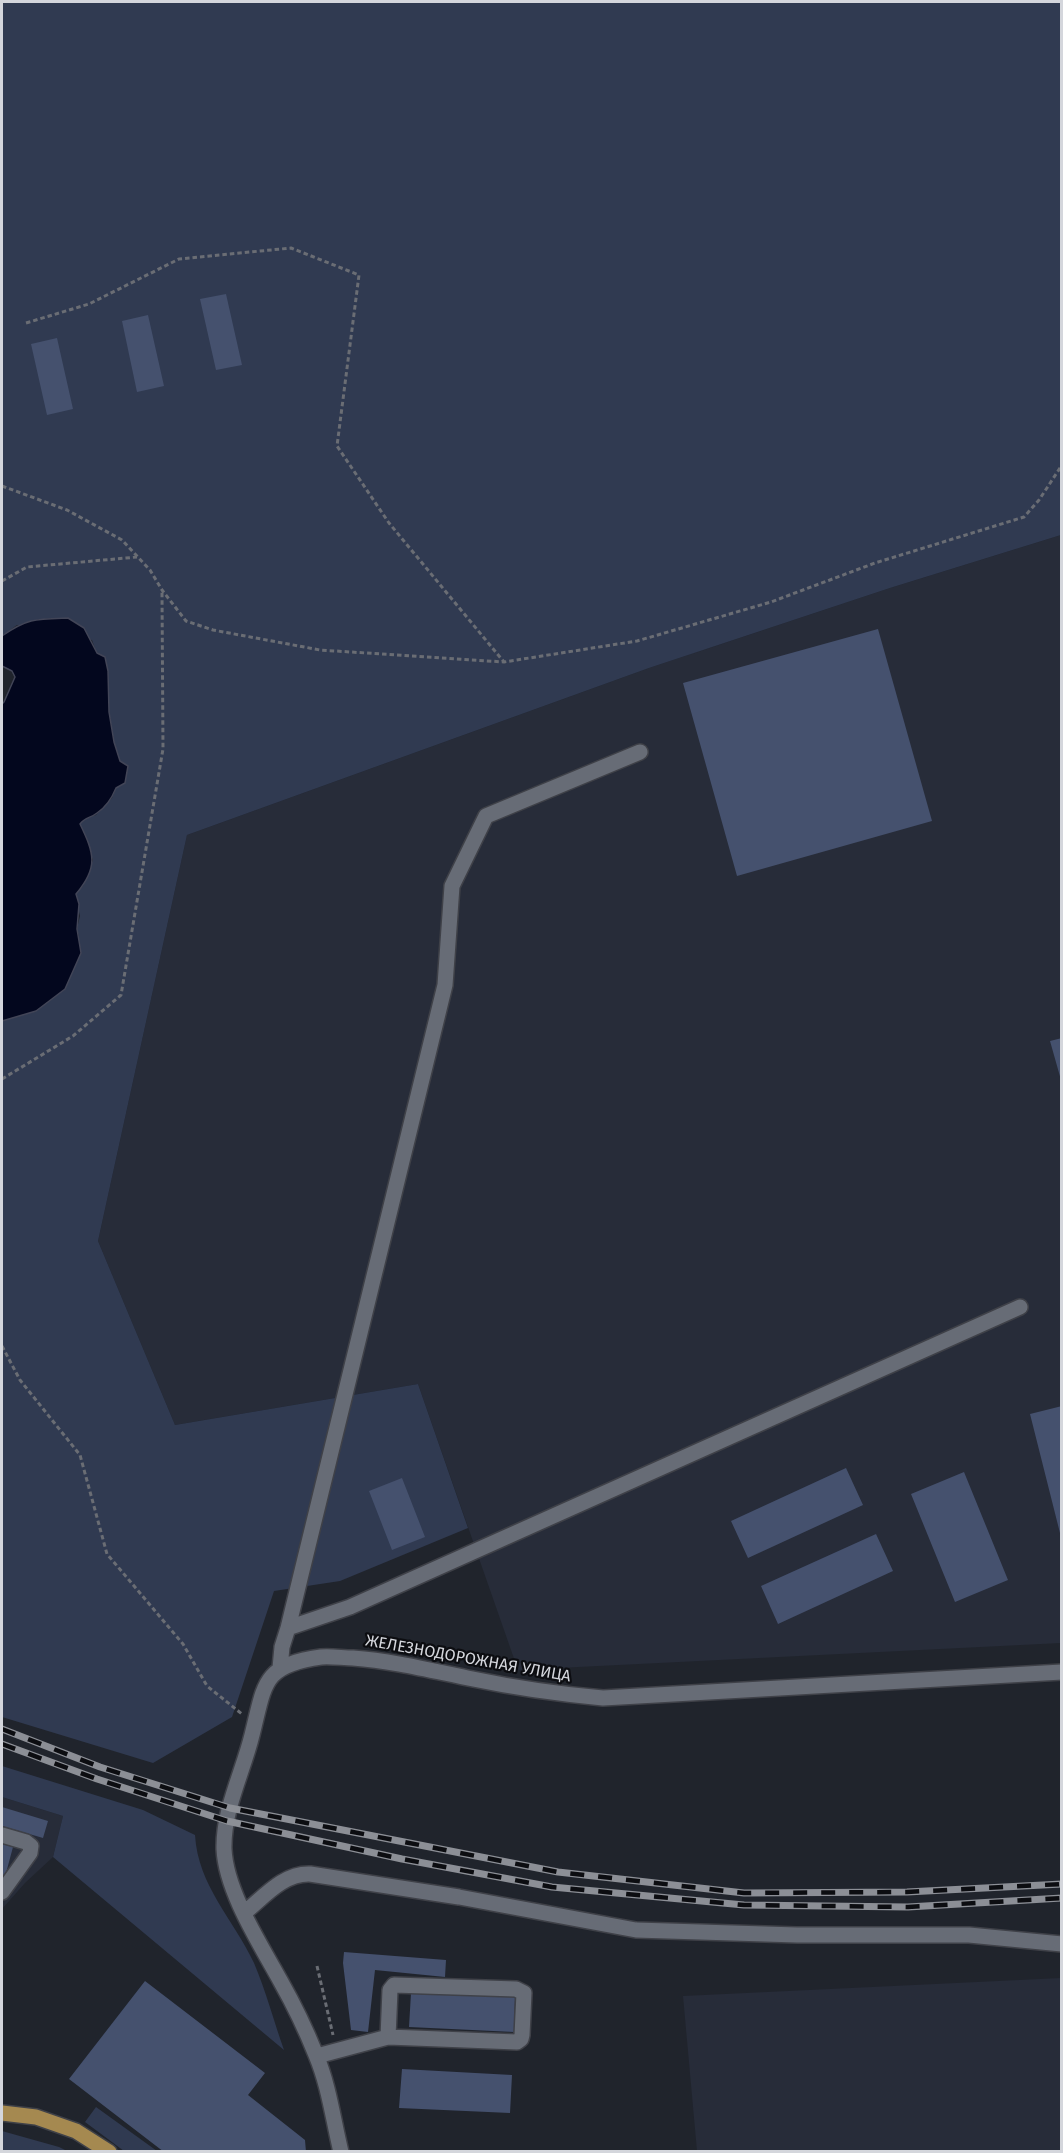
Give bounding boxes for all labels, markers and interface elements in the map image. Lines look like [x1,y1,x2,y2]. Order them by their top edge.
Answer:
street label: ЖЕЛЕЗНОДОРОЖНАЯ УЛИЦА [364,1631,572,1687]

